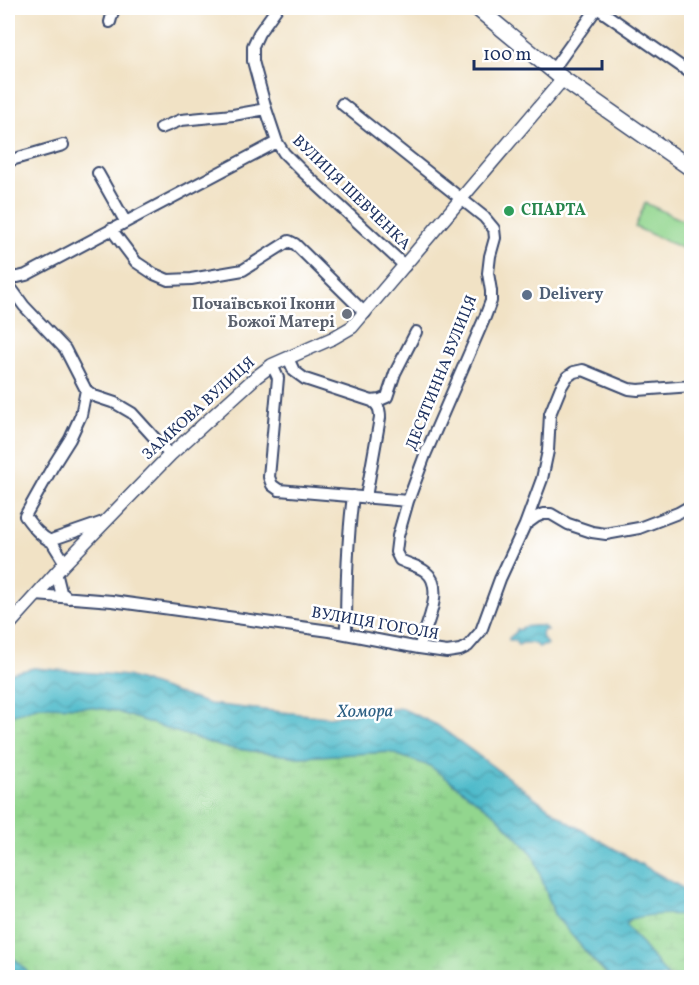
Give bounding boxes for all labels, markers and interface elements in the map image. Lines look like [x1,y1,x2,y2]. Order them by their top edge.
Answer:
scale bar [474,33,602,71]
text: 100 m [483,43,532,68]
street label: ВУЛИЦЯ ШЕВЧЕНКА [287,130,415,256]
place label: СПАРТА [521,200,587,222]
marker: СПАРТА [502,204,516,218]
place label: Delivery [539,284,603,306]
marker: Delivery [520,288,534,302]
street label: ДЕСЯТИННА ВУЛИЦЯ [401,292,483,454]
place label: Почаївської Ікони Божої Матері [192,294,335,334]
marker: Почаївської Ікони Божої Матері [340,307,354,321]
street label: ЗАМКОВА ВУЛИЦЯ [138,352,260,466]
street label: ВУЛИЦЯ ГОГОЛЯ [309,602,441,646]
water label: Хомора [336,699,393,725]

